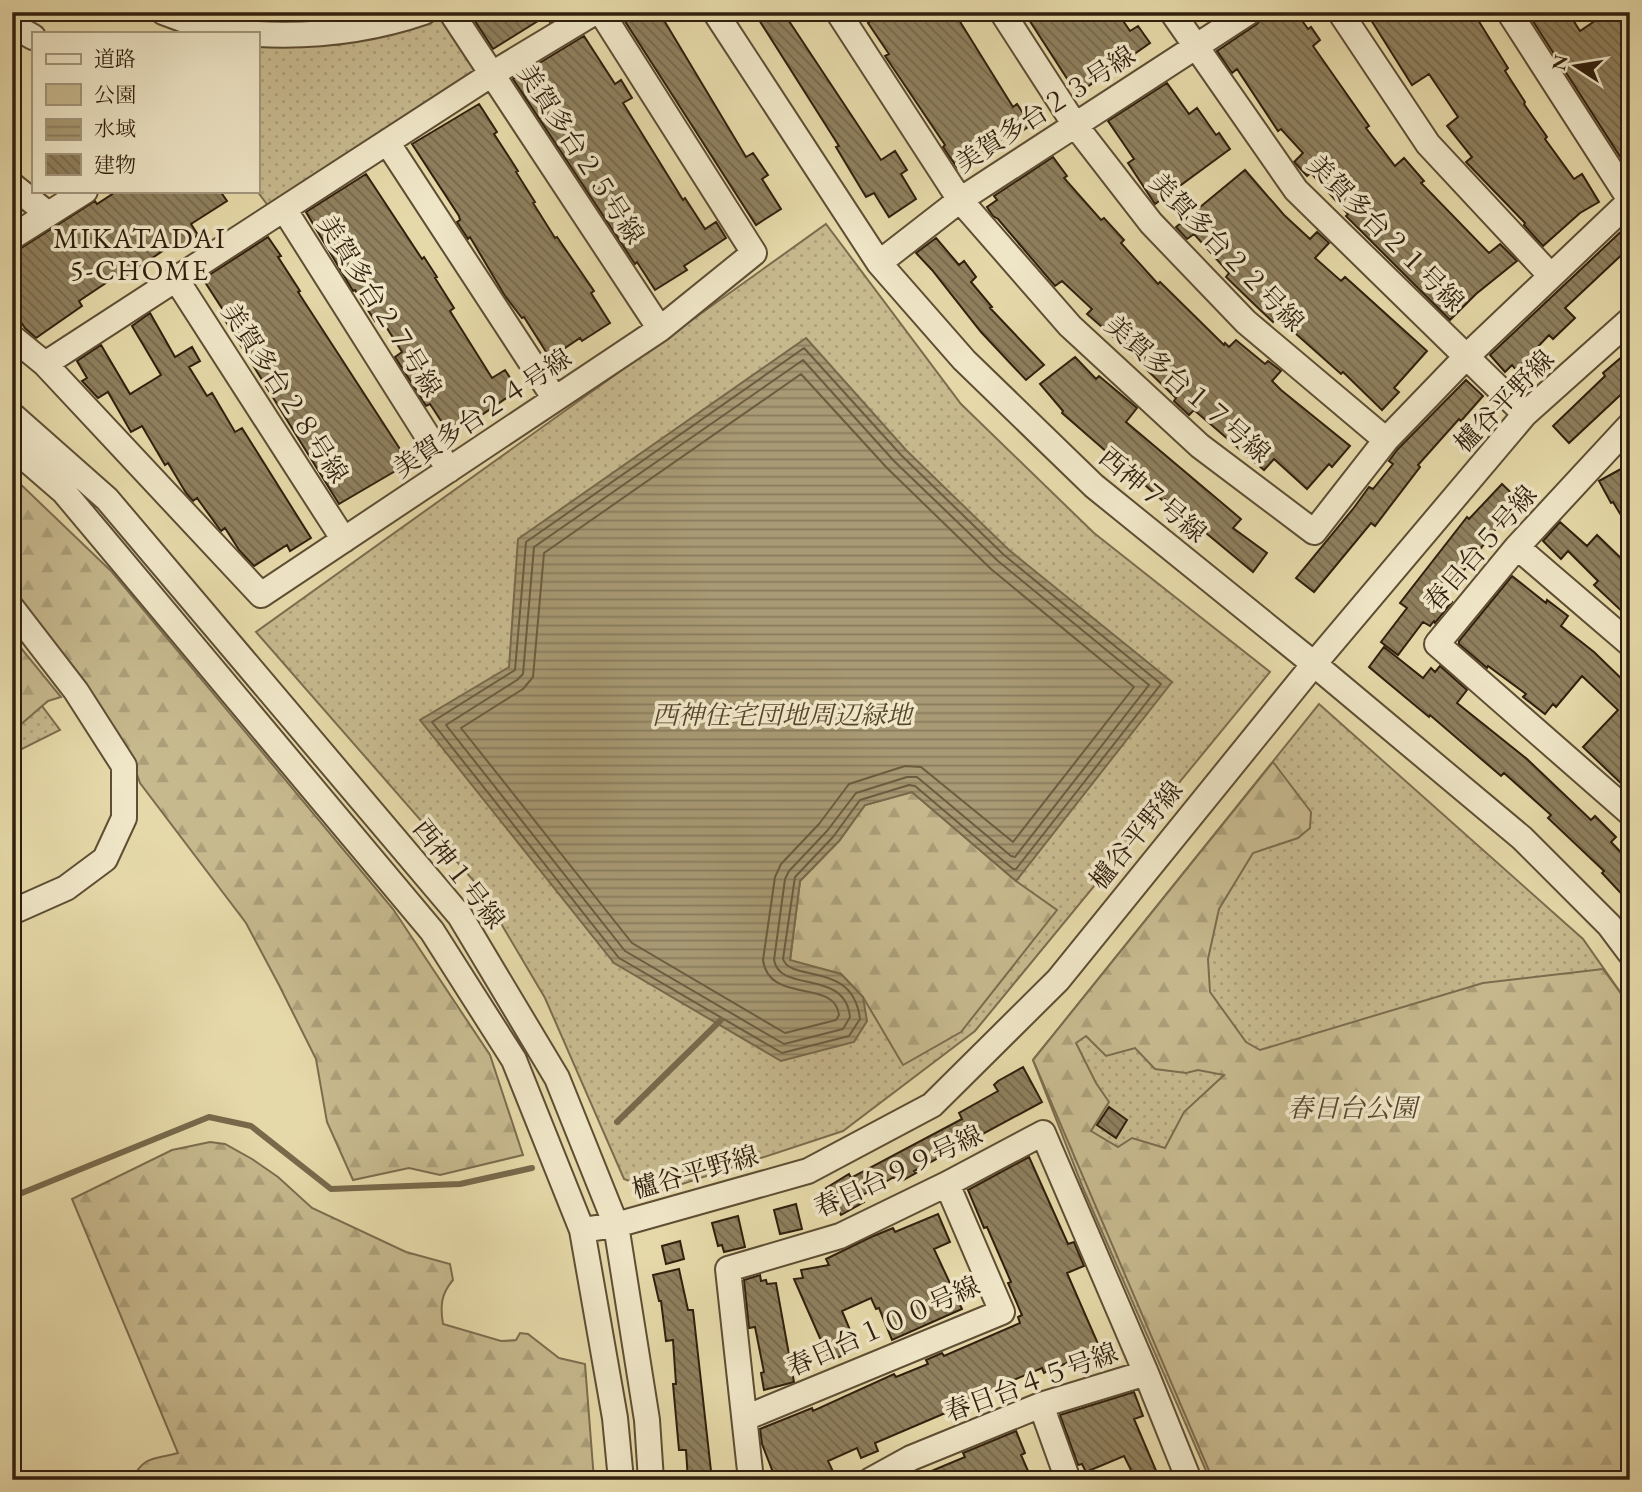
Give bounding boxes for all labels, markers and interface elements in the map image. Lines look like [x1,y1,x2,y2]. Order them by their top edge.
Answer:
legend [32,32,259,192]
north arrow [1540,32,1610,102]
street label: 美賀多台２３号線 [949,38,1141,180]
text: 道路 [94,45,136,72]
text: N [1546,52,1574,73]
street label: 美賀多台２５号線 [510,58,652,250]
text: 公園 [94,81,136,108]
text: 水域 [94,115,136,142]
street label: 美賀多台２１号線 [1300,147,1472,319]
text: 建物 [94,151,136,178]
street label: 美賀多台２２号線 [1143,165,1311,339]
street label: 美賀多台２７号線 [310,209,450,403]
district label: MIKATADAI 5-CHOME [53,220,227,288]
street label: 美賀多台２８号線 [214,297,356,489]
street label: 美賀多台１７号線 [1098,308,1278,470]
street label: 美賀多台２４号線 [386,341,578,485]
street label: 櫨谷平野線 [1447,342,1561,460]
street label: 西神７号線 [1092,440,1214,550]
street label: 春日台５号線 [1416,478,1544,618]
park label: 西神住宅団地周辺緑地 [652,698,915,732]
street label: 櫨谷平野線 [1082,774,1190,896]
street label: 西神１号線 [406,812,512,936]
park label: 春日台公園 [1287,1091,1421,1125]
street label: 春日台９９号線 [808,1117,988,1225]
street label: 櫨谷平野線 [628,1138,762,1206]
street label: 春日台１００号線 [781,1268,985,1384]
street label: 春日台４５号線 [940,1335,1122,1429]

